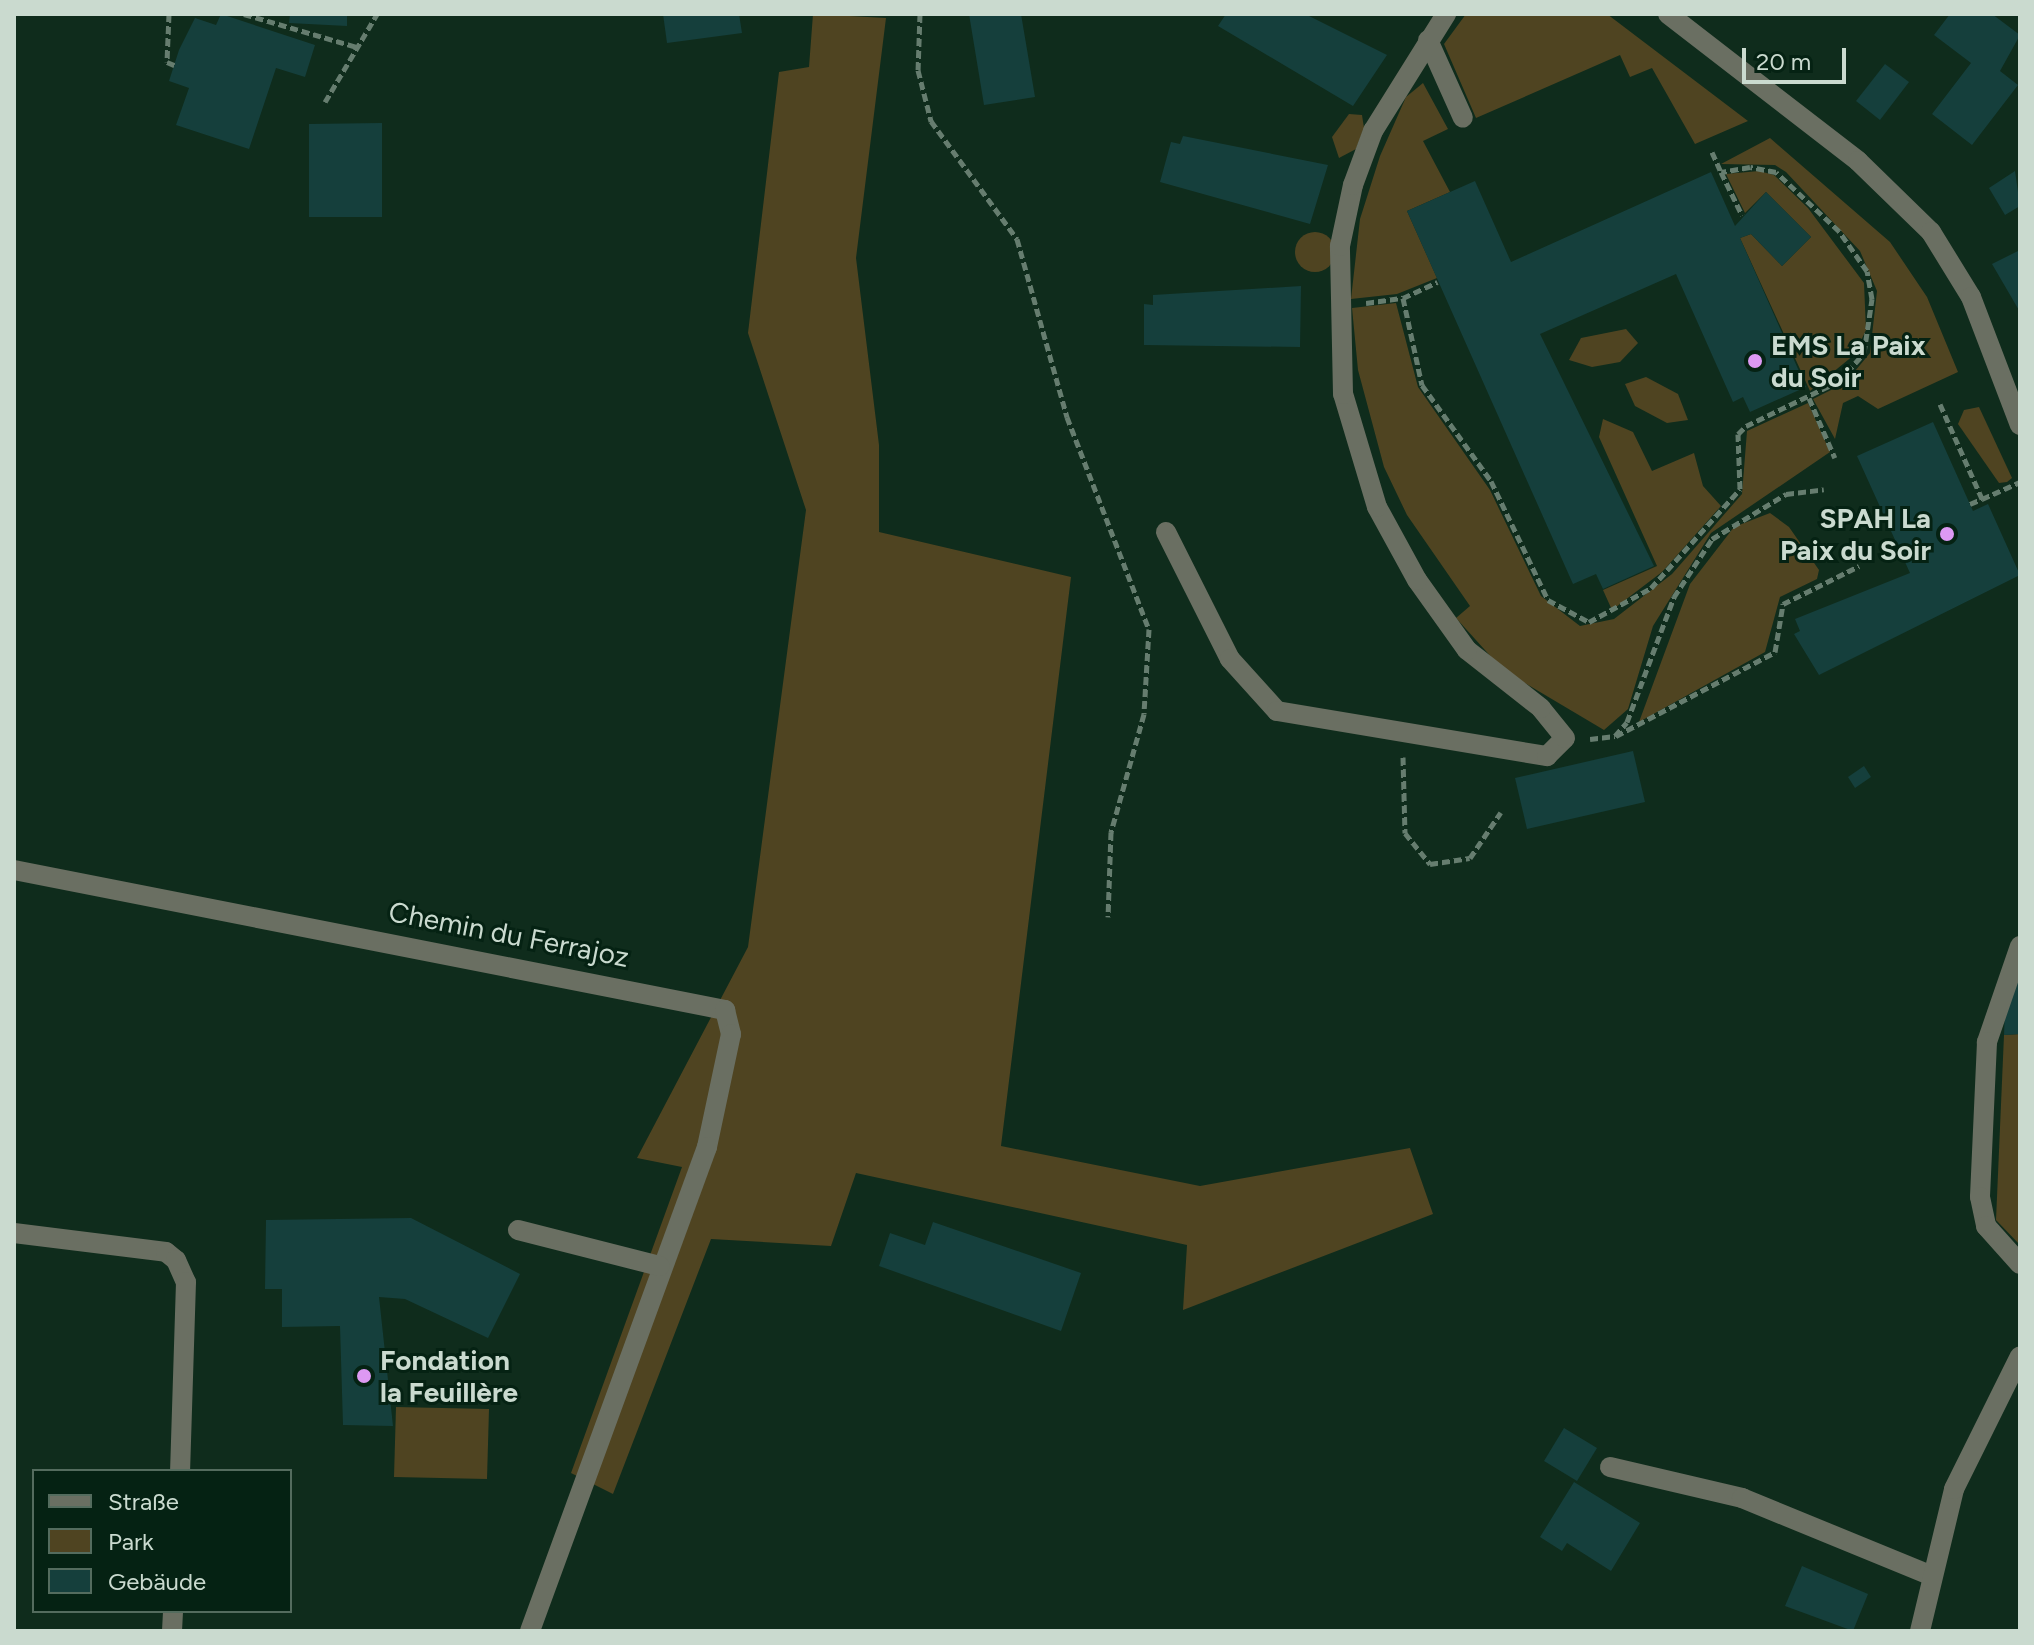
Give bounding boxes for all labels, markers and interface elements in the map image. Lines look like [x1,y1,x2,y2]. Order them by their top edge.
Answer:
scale bar [1746,32,1850,82]
text: 20 m [1756,47,1811,76]
place label: EMS La Paix du Soir [1771,328,1926,394]
marker: EMS La Paix du Soir [1746,352,1764,370]
place label: SPAH La Paix du Soir [1780,501,1931,567]
marker: SPAH La Paix du Soir [1938,525,1956,543]
street label: Chemin du Ferrajoz [386,894,632,974]
place label: Fondation la Feuillère [380,1343,518,1409]
marker: Fondation la Feuillère [355,1367,373,1385]
legend [32,1469,292,1613]
text: Straße [108,1487,179,1516]
text: Park [108,1527,154,1556]
text: Gebäude [108,1567,206,1596]

